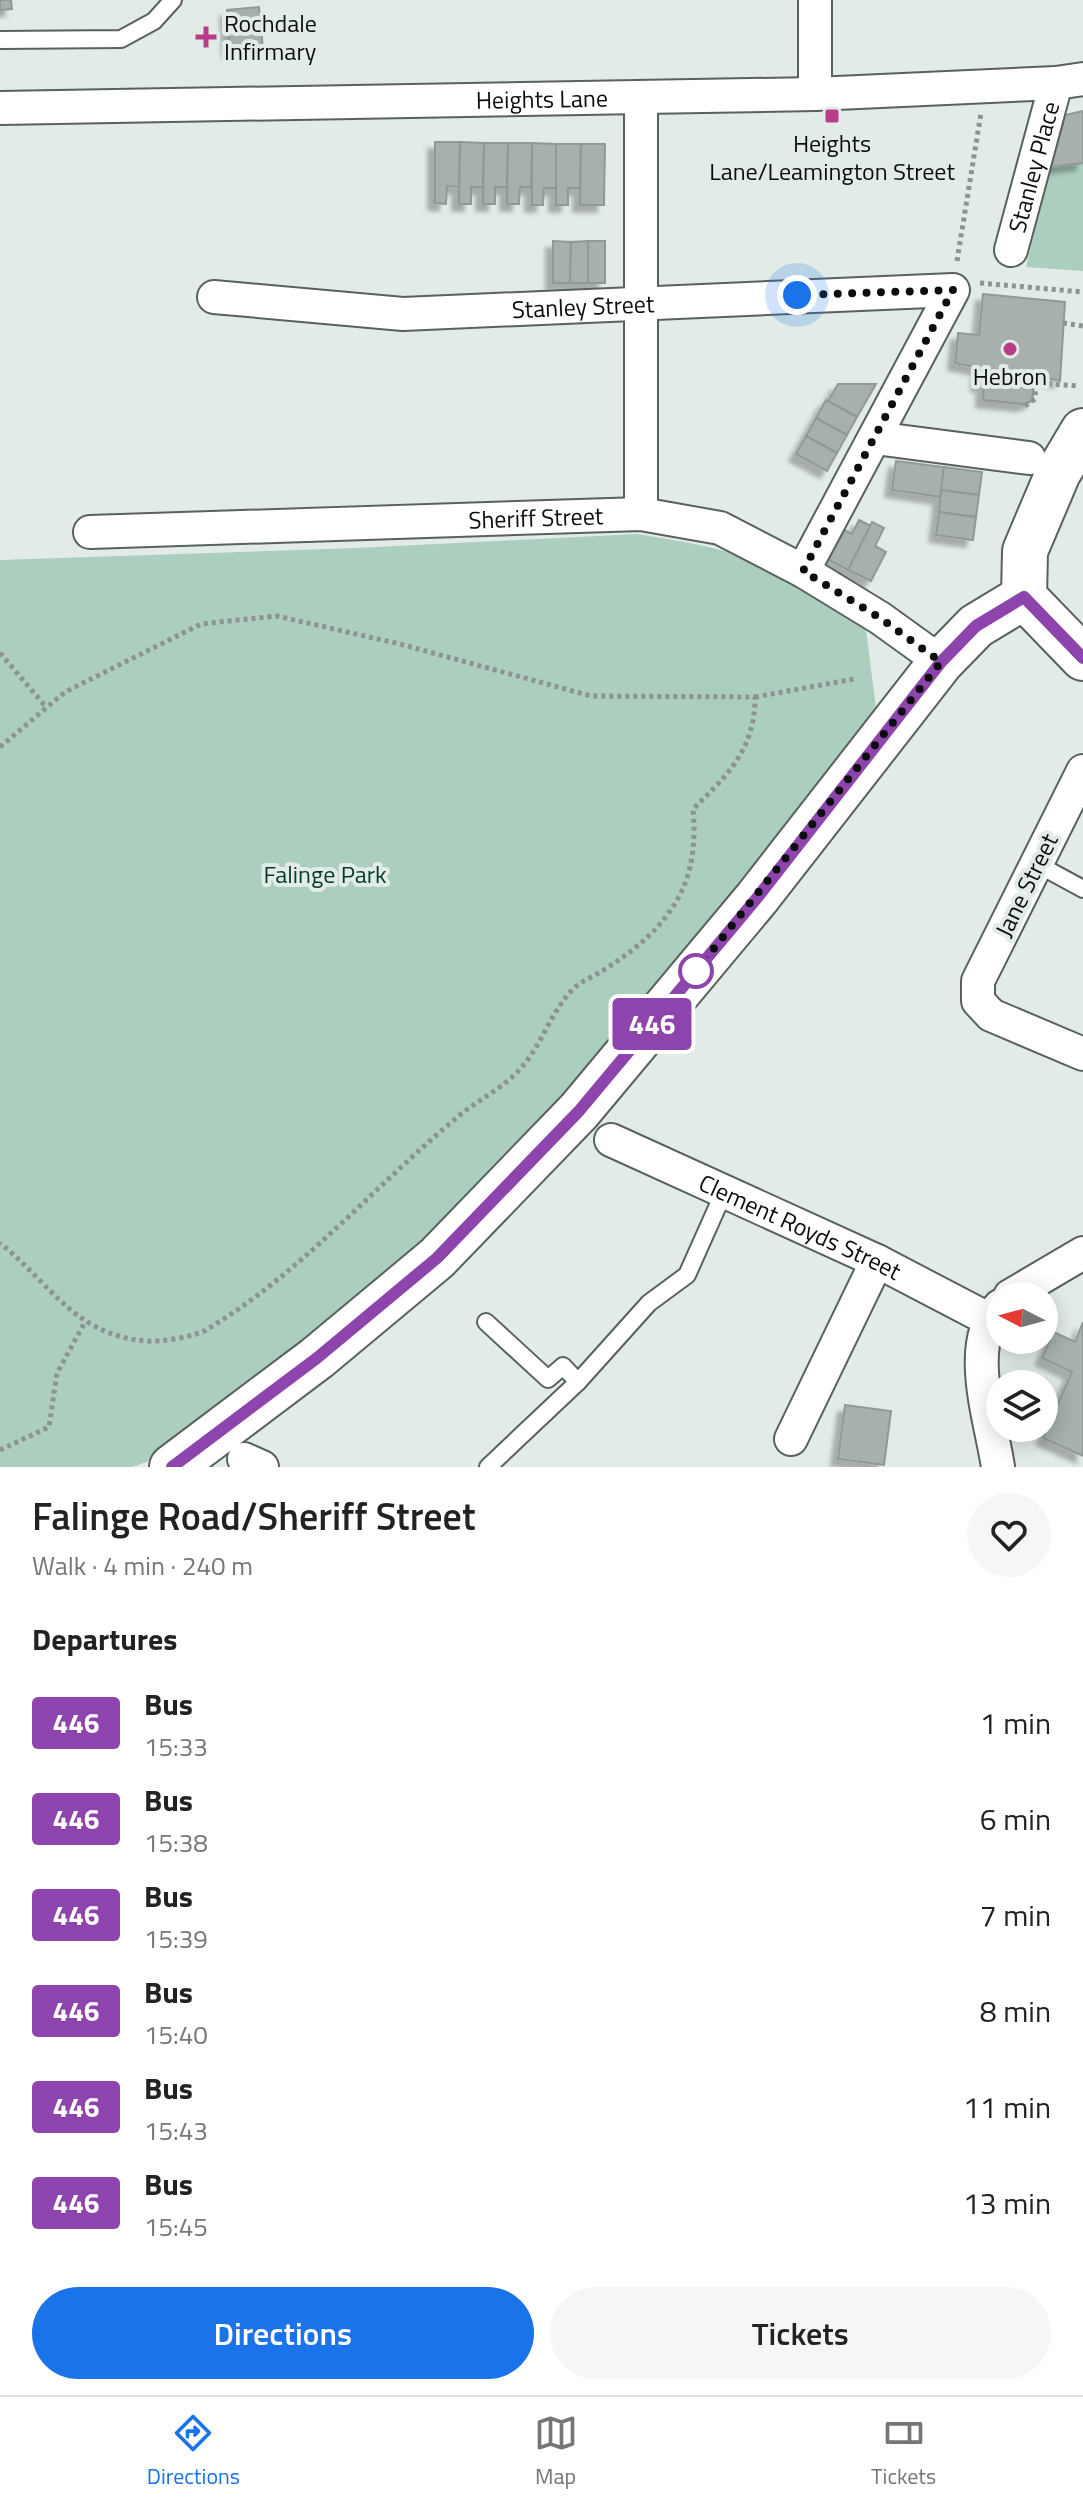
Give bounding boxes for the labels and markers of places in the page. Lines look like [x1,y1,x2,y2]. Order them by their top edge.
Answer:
place label: Rochdale Infirmary [224,5,317,69]
marker: Rochdale Infirmary [195,26,217,48]
marker: Heights Lane/Leamington Street [823,107,841,125]
place label: Heights Lane/Leamington Street [709,125,955,189]
marker: Hebron [1001,340,1019,358]
place label: Hebron [973,358,1047,394]
unlabelled marker [679,954,713,988]

